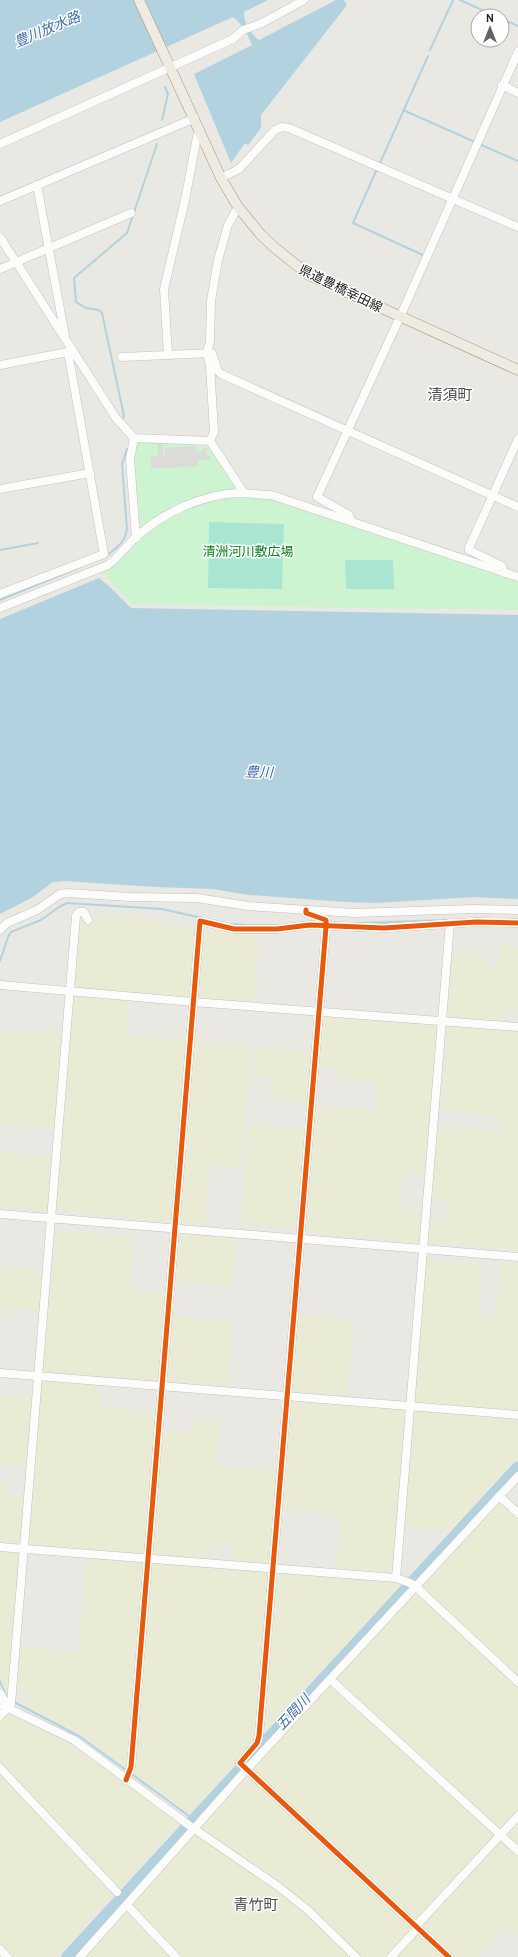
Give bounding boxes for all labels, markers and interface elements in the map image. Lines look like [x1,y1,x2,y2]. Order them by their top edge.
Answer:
water label: 豊川放水路 [11,7,84,51]
north arrow [470,8,510,48]
text: N [486,11,494,25]
street label: 県道豊橋幸田線 [297,261,385,315]
district label: 清須町 [427,386,473,404]
park label: 清洲河川敷広場 [202,543,294,559]
water label: 豊川 [245,763,275,782]
water label: 五間川 [272,1689,315,1733]
district label: 青竹町 [233,1896,279,1914]

